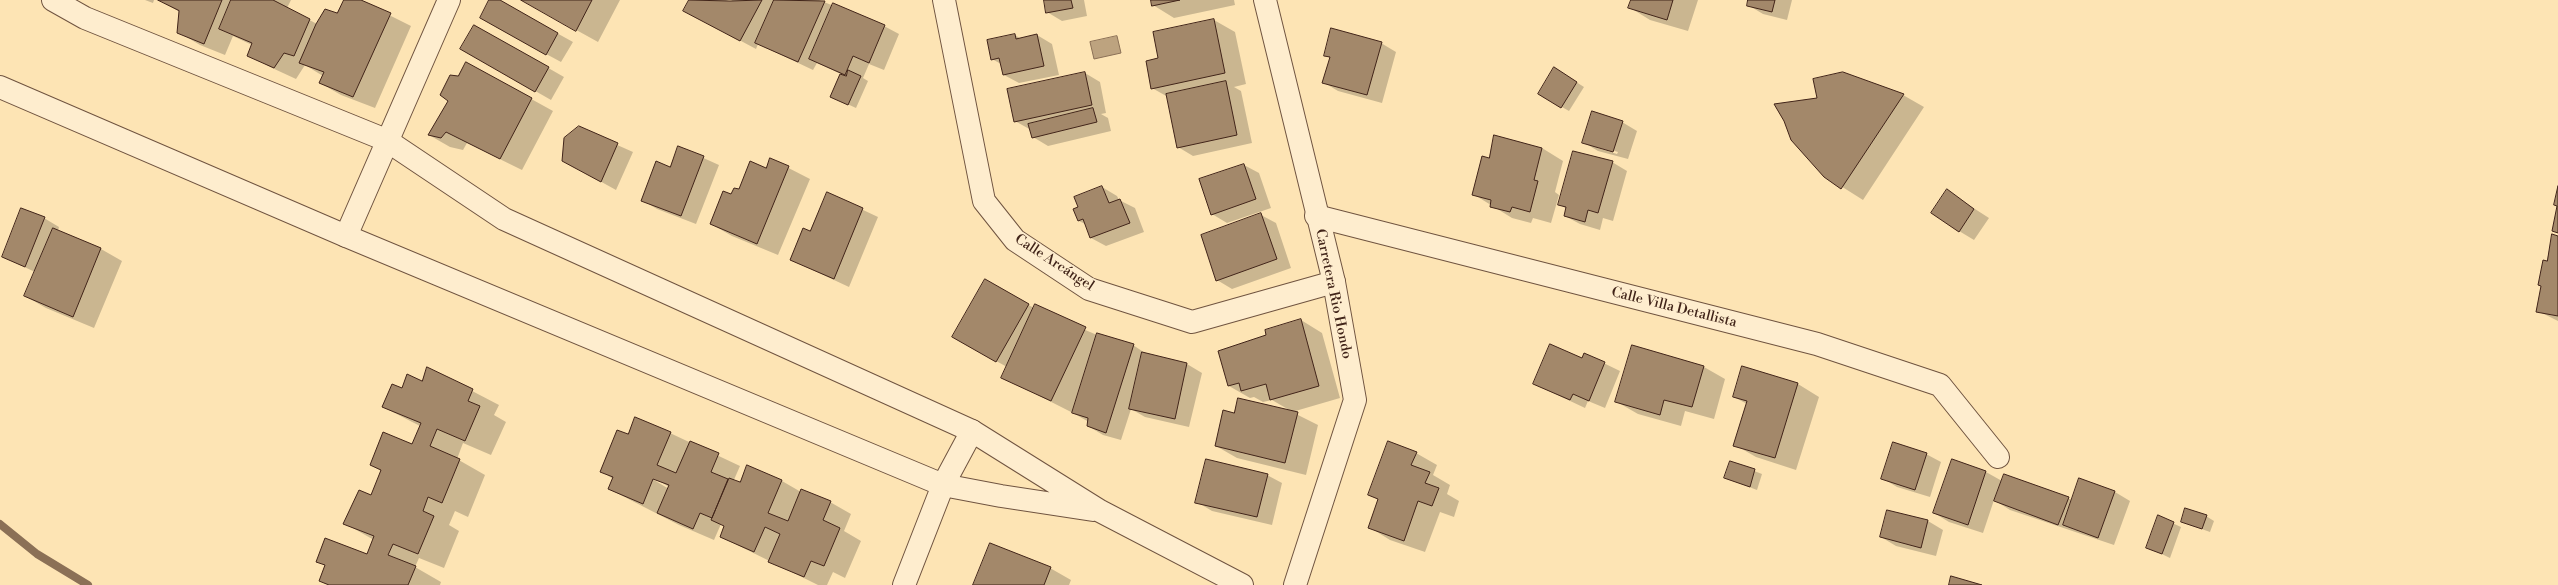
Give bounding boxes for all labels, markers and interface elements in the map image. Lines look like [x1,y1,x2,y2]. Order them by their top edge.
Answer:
street label: Carretera Rio Hondo [1311,228,1355,360]
street label: Calle Arcángel [1011,231,1097,295]
street label: Calle Villa Detallista [1610,284,1738,332]

